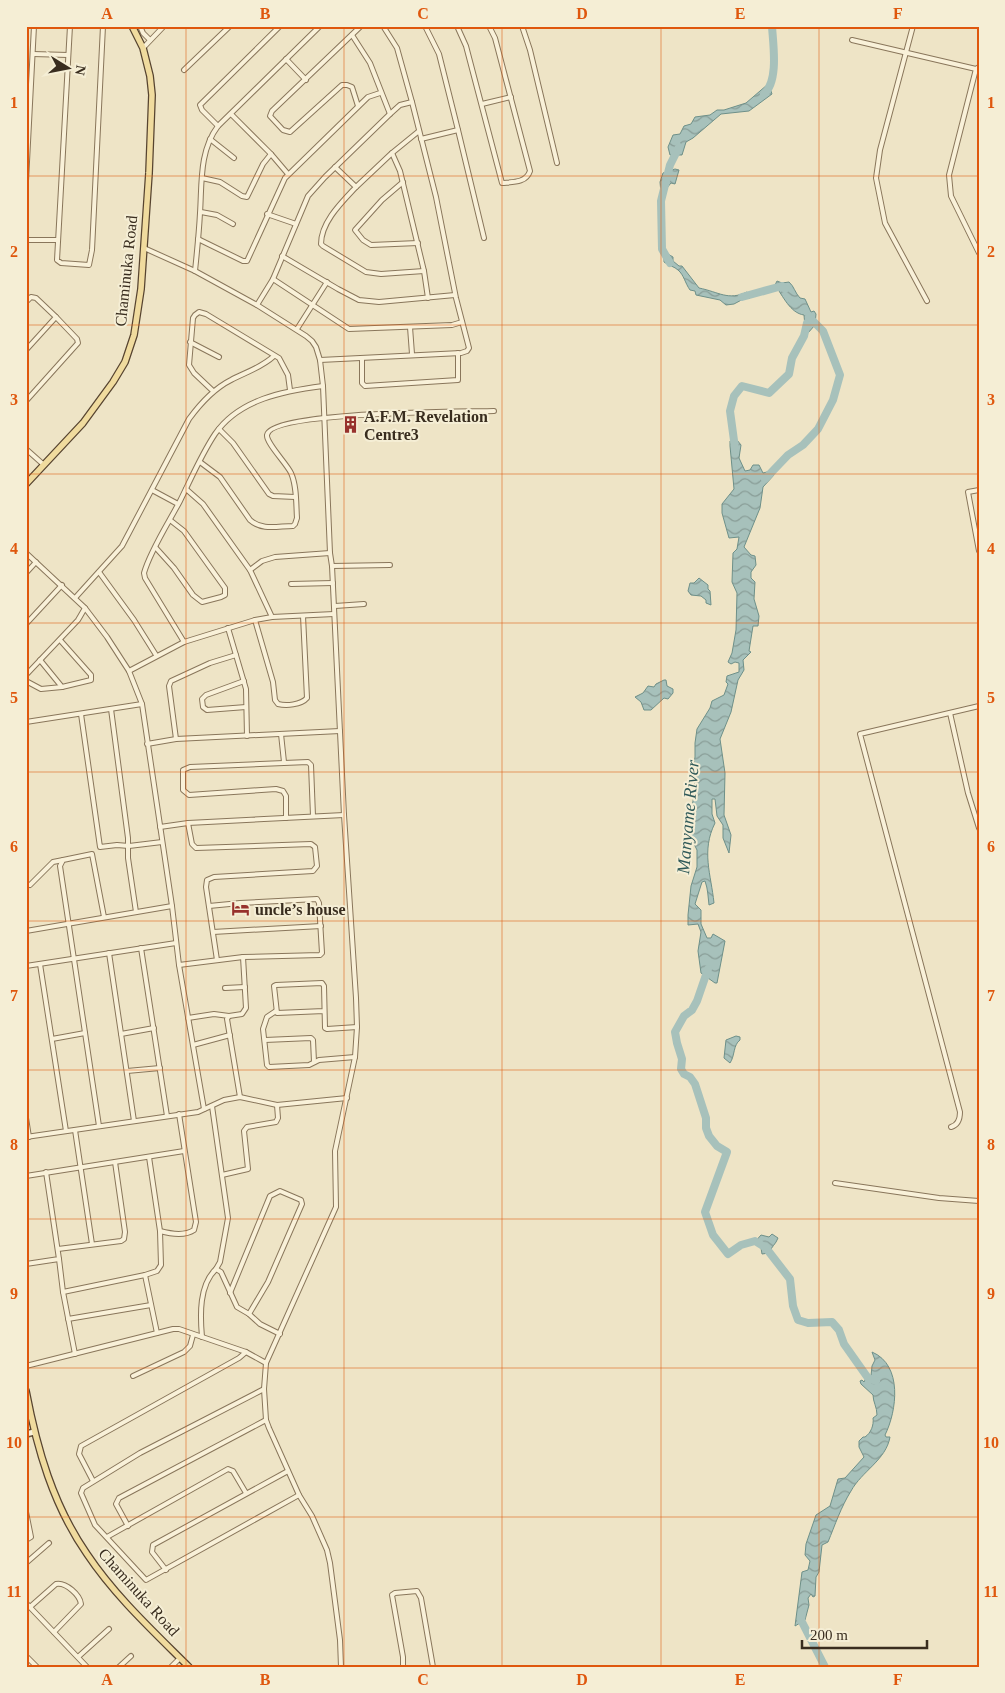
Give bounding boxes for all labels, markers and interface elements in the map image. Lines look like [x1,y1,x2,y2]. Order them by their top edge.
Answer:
text: A [101,5,113,22]
text: B [260,5,271,22]
text: C [417,5,429,22]
text: D [576,5,588,22]
text: E [735,5,745,22]
text: F [893,5,903,22]
north arrow [42,42,92,92]
text: N [72,64,89,76]
text: 1 [10,94,18,111]
text: 1 [987,94,995,111]
street label: Chaminuka Road [112,215,140,327]
text: 2 [10,243,18,260]
text: 2 [987,243,995,260]
text: 3 [10,391,18,408]
text: 3 [987,391,995,408]
place label: A.F.M. Revelation Centre3 [364,408,488,443]
building icon: A.F.M. Revelation Centre3 [340,415,360,435]
text: 4 [10,540,18,557]
text: 4 [987,540,995,557]
text: 5 [10,689,18,706]
text: 5 [987,689,995,706]
water label: Manyame River [673,758,703,876]
text: 6 [10,838,18,855]
text: 6 [987,838,995,855]
hotel icon: uncle’s house [231,899,251,919]
place label: uncle’s house [255,901,346,918]
text: 7 [10,987,18,1004]
text: 7 [987,987,995,1004]
text: 8 [10,1136,18,1153]
text: 8 [987,1136,995,1153]
text: 9 [10,1285,18,1302]
text: 9 [987,1285,995,1302]
text: 10 [6,1434,22,1451]
text: 10 [983,1434,999,1451]
street label: Chaminuka Road [95,1545,183,1639]
text: 11 [6,1583,22,1600]
text: 11 [983,1583,999,1600]
scale bar [802,1618,928,1650]
text: 200 m [810,1627,848,1643]
text: A [101,1671,113,1688]
text: B [260,1671,271,1688]
text: C [417,1671,429,1688]
text: D [576,1671,588,1688]
text: E [735,1671,745,1688]
text: F [893,1671,903,1688]

